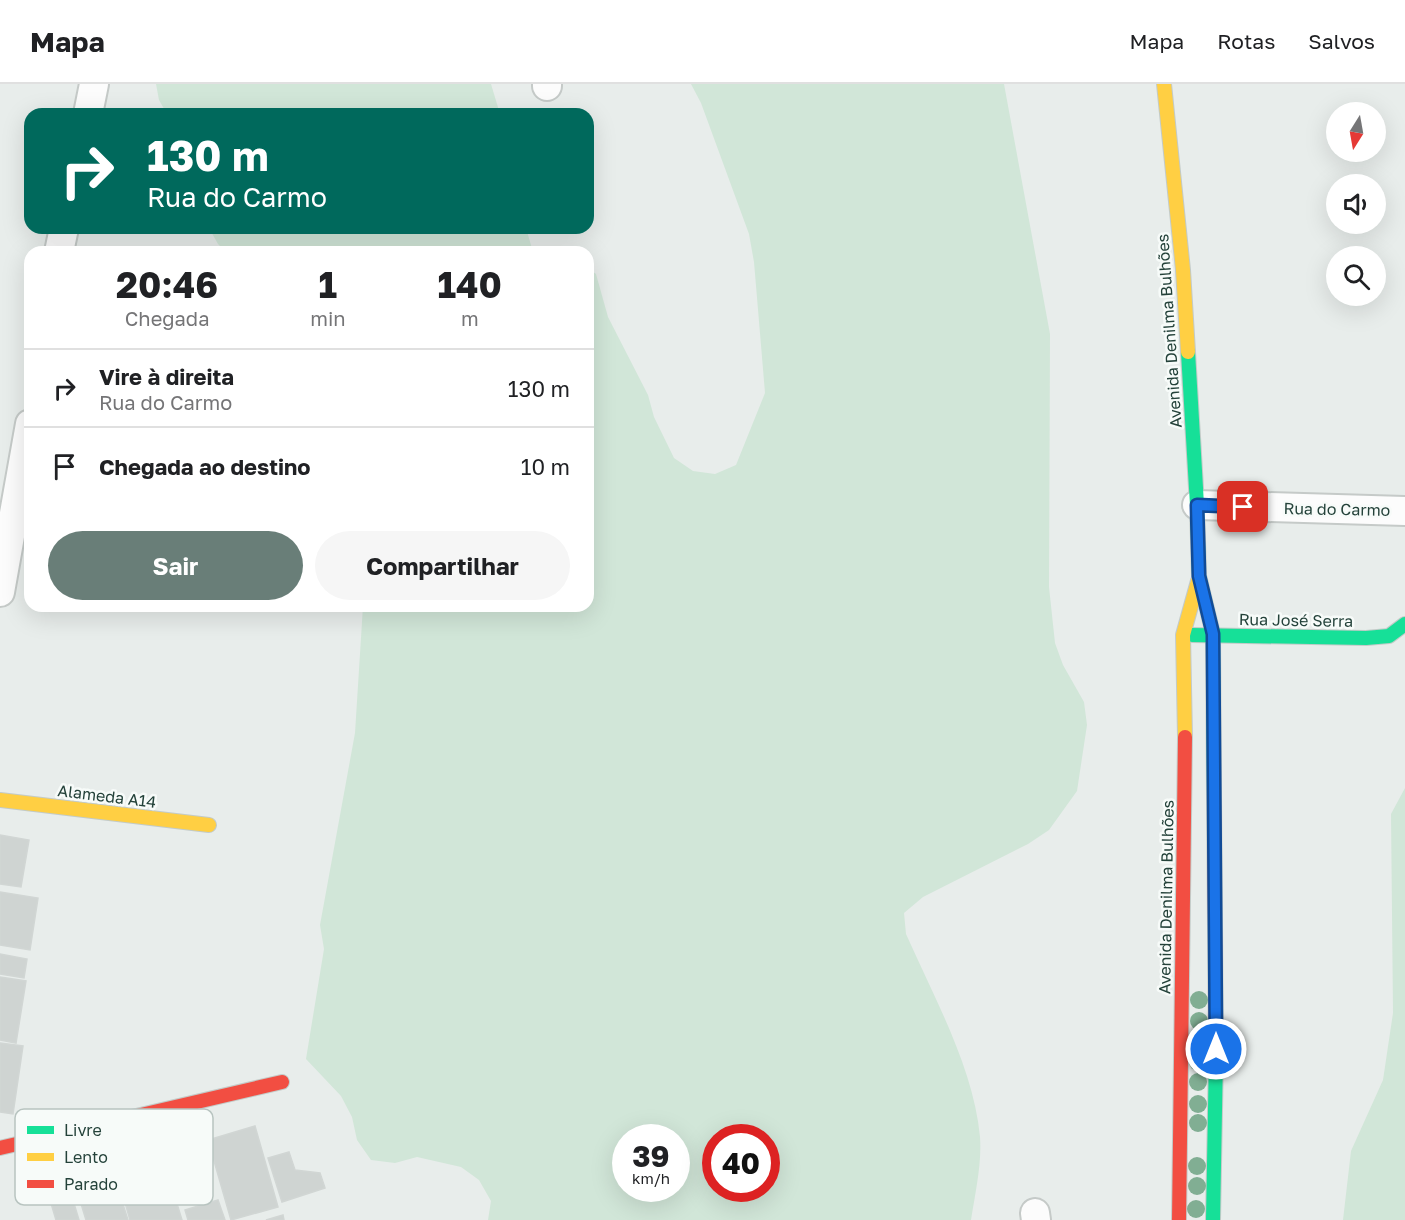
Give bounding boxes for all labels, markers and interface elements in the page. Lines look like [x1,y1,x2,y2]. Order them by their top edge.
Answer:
text: Mapa [30,25,105,58]
text: Mapa [1130,28,1184,54]
text: Rotas [1217,28,1275,54]
text: Salvos [1308,28,1375,54]
north arrow [1326,102,1386,162]
map controls [1326,102,1386,306]
text: 130 m [147,130,269,180]
icon: right [48,132,126,210]
button: sound [1326,174,1386,234]
text: Rua do Carmo [147,181,327,213]
street label: Avenida Denilma Bulhões [1152,233,1186,429]
button: search [1326,246,1386,306]
text: 20:46 [116,263,218,306]
text: 1 [319,263,337,306]
text: 140 [438,263,502,306]
text: Chegada [125,306,209,330]
text: min [310,306,346,330]
text: m [461,306,479,330]
text: Vire à direita [99,363,234,390]
icon: right [48,372,81,405]
text: 130 m [508,375,570,402]
text: Rua do Carmo [99,390,232,414]
icon: arrive [48,450,81,483]
text: Chegada ao destino [99,453,311,480]
text: 10 m [521,453,570,480]
pin [1217,481,1268,532]
icon: arrive [1226,490,1259,523]
street label: Rua do Carmo [1284,498,1390,520]
button: Sair [48,531,303,600]
button: Compartilhar [315,531,570,600]
street label: Rua José Serra [1239,609,1353,631]
street label: Alameda A14 [57,780,157,812]
street label: Avenida Denilma Bulhões [1154,800,1178,994]
position arrow [1184,1017,1248,1081]
legend [15,1109,213,1205]
text: Livre [64,1120,102,1140]
speed limit sign: 40 [702,1124,780,1202]
text: 39 [632,1138,670,1174]
text: Lento [64,1147,108,1167]
text: km/h [632,1169,670,1187]
text: Parado [64,1174,118,1194]

